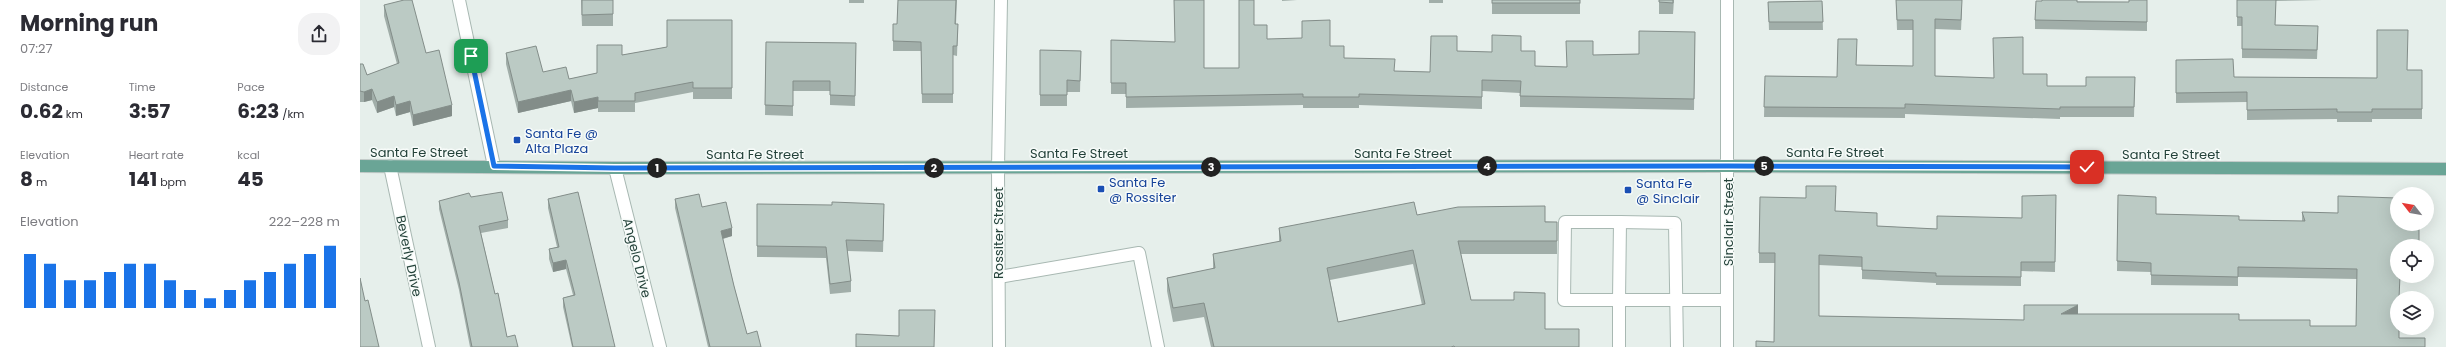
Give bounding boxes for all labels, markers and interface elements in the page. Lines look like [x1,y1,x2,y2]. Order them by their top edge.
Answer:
text: Morning run [20,8,158,39]
button: share [298,13,340,55]
text: 07:27 [20,39,53,58]
pin [454,39,488,73]
icon: arrive [460,45,482,67]
text: Distance [20,79,68,95]
text: Time [129,79,155,95]
text: Pace [237,79,265,95]
text: 0.62 [20,97,63,125]
text: 3:57 [129,97,170,125]
text: 6:23 [237,97,279,125]
text: km [63,106,83,122]
text: /km [279,106,304,122]
place label: Santa Fe @ Alta Plaza [525,124,598,158]
marker: Santa Fe @ Alta Plaza [512,135,522,145]
street label: Santa Fe Street [370,143,468,162]
street label: Santa Fe Street [1786,143,1884,162]
street label: Santa Fe Street [1030,144,1128,163]
street label: Santa Fe Street [1354,144,1452,163]
street label: Santa Fe Street [706,145,804,164]
street label: Santa Fe Street [2122,145,2220,164]
text: Elevation [20,147,70,163]
text: Heart rate [129,147,184,163]
text: kcal [237,147,260,163]
pin [2070,150,2104,184]
pin: 4 [1477,156,1497,176]
pin: 5 [1754,156,1774,176]
icon: check [2076,156,2098,178]
pin: 3 [1201,157,1221,177]
pin: 1 [647,158,667,178]
pin: 2 [924,158,944,178]
text: 4 [1483,158,1491,174]
text: 5 [1760,158,1768,174]
text: 3 [1208,159,1214,175]
text: 1 [655,160,659,176]
text: 2 [931,160,937,176]
text: 8 [20,165,33,193]
text: 141 [129,165,157,193]
text: 45 [237,165,264,193]
place label: Santa Fe @ Rossiter [1109,173,1176,207]
text: m [33,174,47,190]
text: bpm [157,174,186,190]
place label: Santa Fe @ Sinclair [1636,174,1700,208]
street label: Sinclair Street [1719,177,1738,266]
marker: Santa Fe @ Rossiter [1096,184,1106,194]
marker: Santa Fe @ Sinclair [1623,185,1633,195]
street label: Rossiter Street [989,187,1008,279]
north arrow [2390,187,2434,231]
map controls [2390,187,2434,335]
text: Elevation [20,212,79,231]
text: 222–228 m [269,212,340,231]
street label: Beverly Drive [391,214,427,298]
street label: Angelo Drive [618,216,656,300]
button: locate [2390,239,2434,283]
button: layers [2390,291,2434,335]

